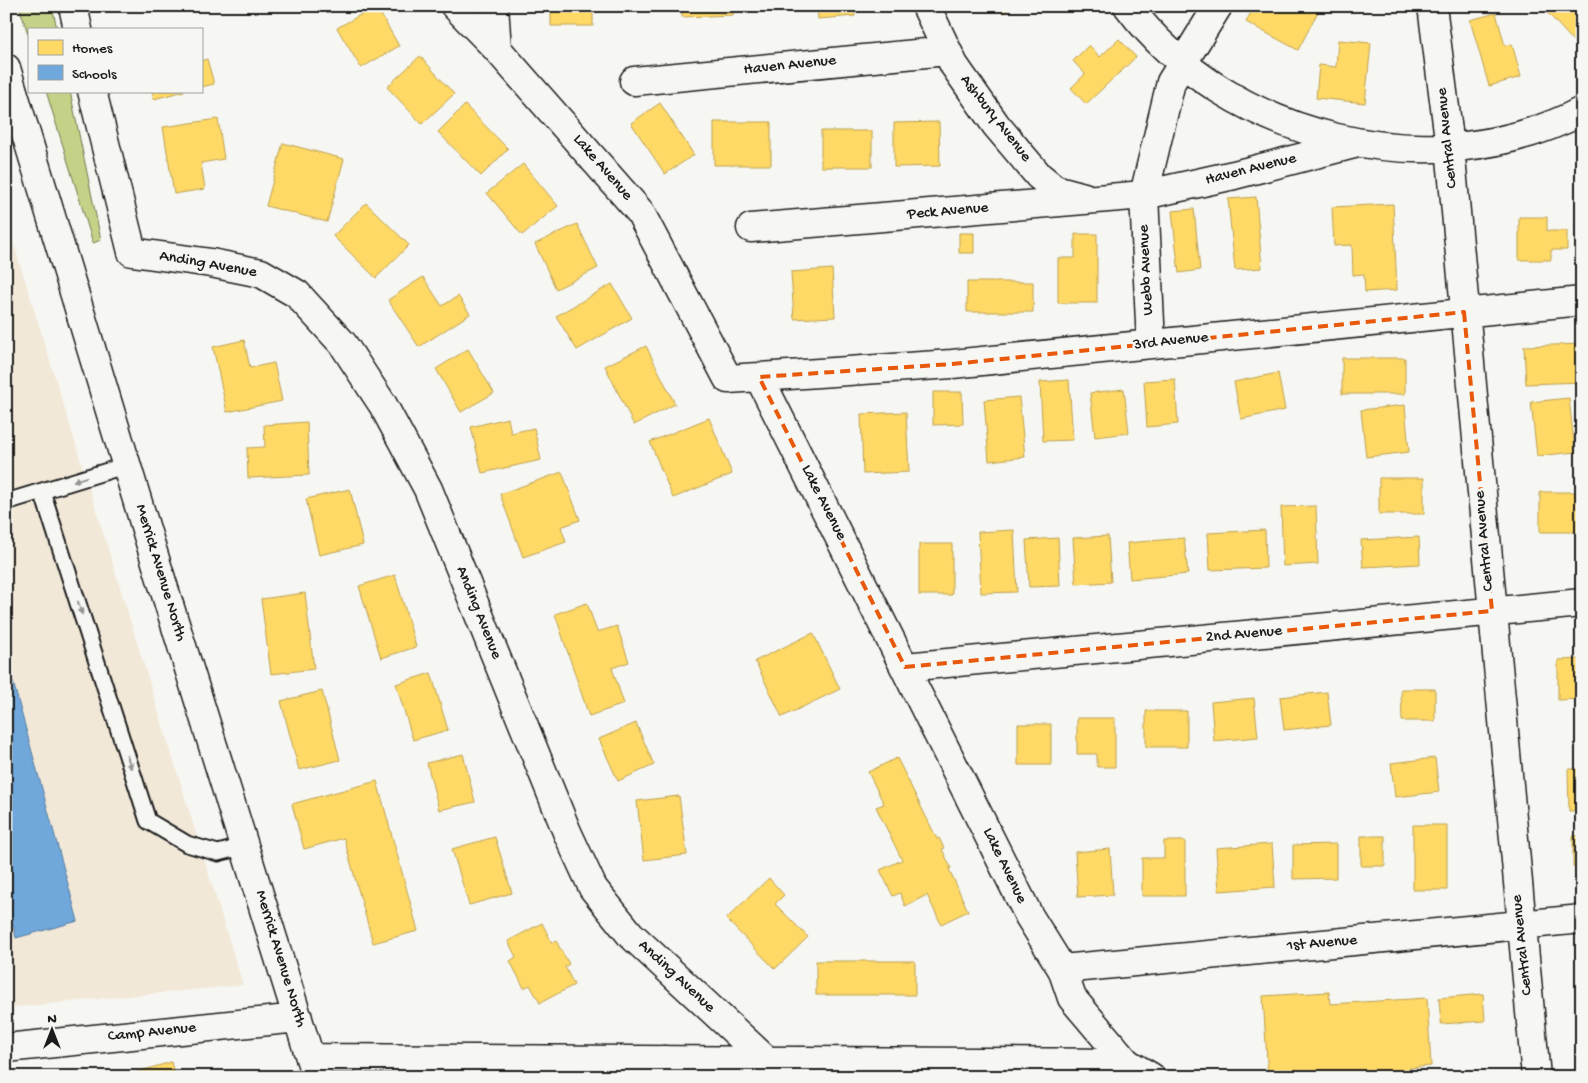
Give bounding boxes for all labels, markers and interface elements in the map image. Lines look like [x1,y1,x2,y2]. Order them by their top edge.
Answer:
legend [28,28,202,92]
text: Homes [72,40,113,58]
street label: Haven Avenue [743,52,838,80]
text: Schools [72,66,117,84]
street label: Ashbury Avenue [955,72,1035,167]
street label: Central Avenue [1433,86,1463,189]
street label: Lake Avenue [568,131,637,206]
street label: Haven Avenue [1204,149,1299,190]
street label: Peck Avenue [906,199,990,225]
street label: Webb Avenue [1135,223,1159,316]
street label: Anding Avenue [158,247,259,283]
street label: 3rd Avenue [1132,329,1210,355]
street label: Lake Avenue [796,462,850,545]
one-way arrow [73,476,88,484]
street label: Central Avenue [1471,489,1499,592]
street label: Merrick Avenue North [130,502,190,644]
street label: Anding Avenue [451,564,506,663]
one-way arrow [76,600,84,615]
street label: 2nd Avenue [1205,622,1284,648]
one-way arrow [126,755,134,770]
street label: Lake Avenue [977,825,1031,908]
street label: Merrick Avenue North [250,888,310,1030]
street label: Central Avenue [1508,893,1538,996]
street label: 1st Avenue [1285,931,1359,957]
street label: Anding Avenue [634,936,719,1018]
north arrow [28,1006,78,1056]
text: N [47,1011,57,1028]
street label: Camp Avenue [107,1019,198,1047]

